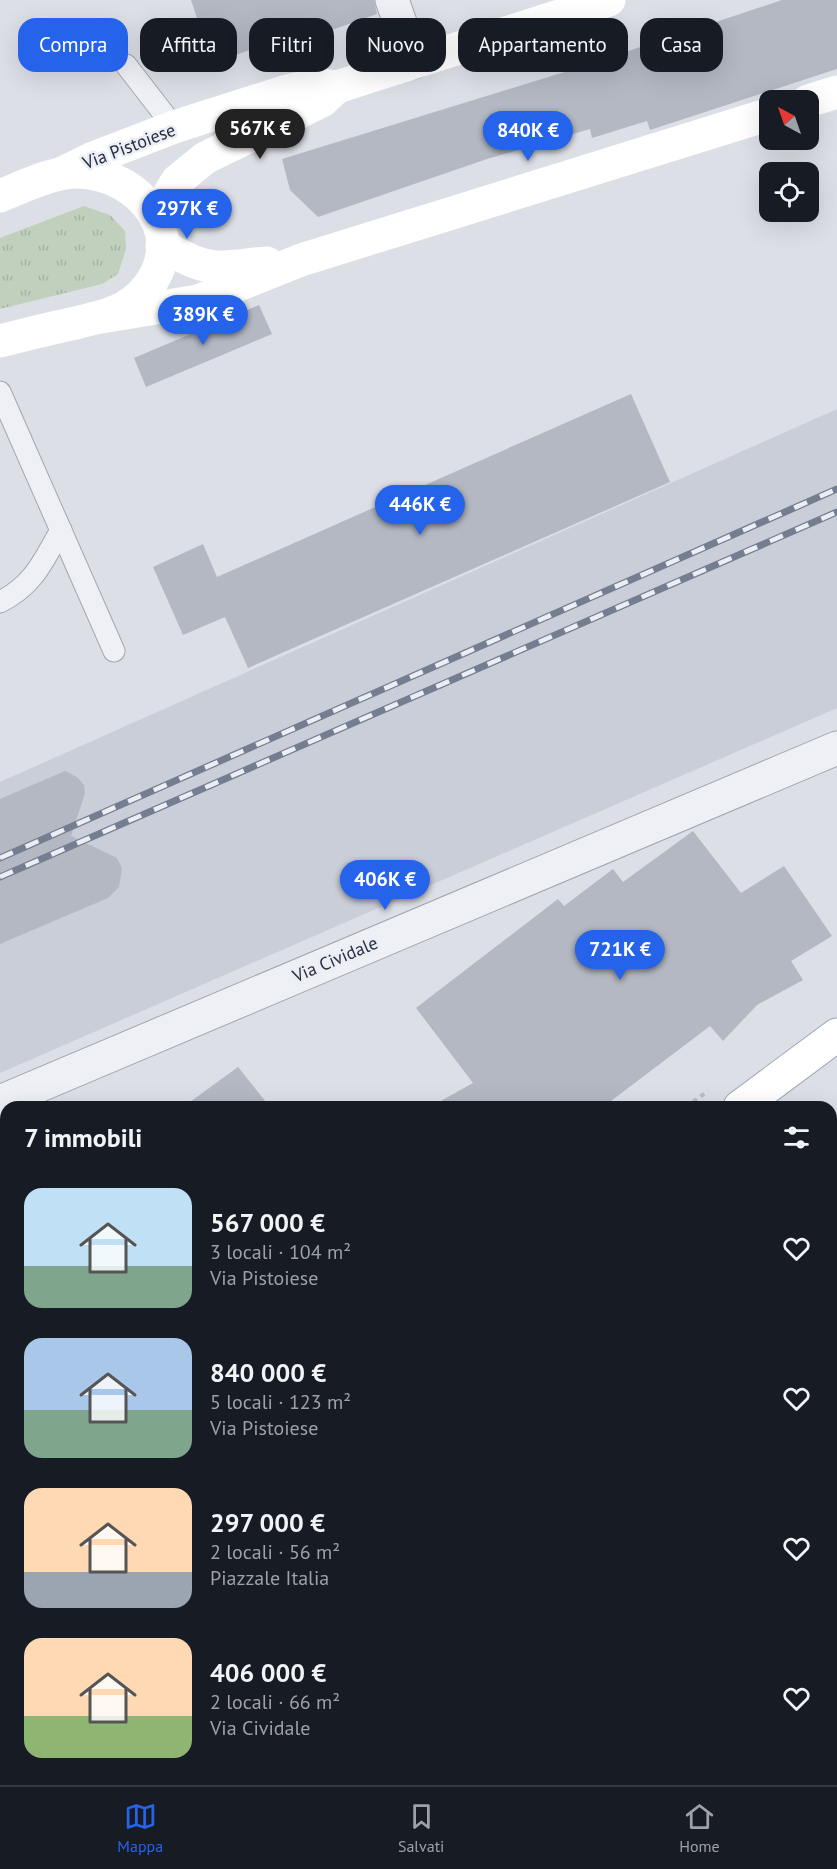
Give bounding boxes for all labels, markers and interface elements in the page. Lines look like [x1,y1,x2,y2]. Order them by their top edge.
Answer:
chip: Compra [18,18,128,72]
chip: Affitta [140,18,237,72]
chip: Filtri [249,18,334,72]
chip: Nuovo [346,18,446,72]
chip: Appartamento [458,18,628,72]
chip: Casa [640,18,723,72]
north arrow [759,90,819,150]
map controls [759,90,819,222]
pin: 567K € [211,109,309,160]
pin: 840K € [479,111,577,162]
text: 567K € [229,115,291,141]
text: 840K € [497,117,559,143]
street label: Via Pistoiese [78,118,179,175]
button: locate [759,162,819,222]
pin: 297K € [138,189,236,240]
text: 297K € [156,195,218,221]
pin: 389K € [154,295,252,346]
text: 389K € [172,301,234,327]
pin: 446K € [371,485,469,536]
text: 446K € [389,491,451,517]
pin: 406K € [336,860,434,911]
text: 406K € [354,866,416,892]
pin: 721K € [571,930,669,981]
street label: Via Cividale [288,931,381,988]
text: 721K € [589,936,651,962]
text: 7 immobili [24,1121,142,1154]
icon: filters [780,1121,813,1154]
text: 567 000 € [210,1206,325,1239]
icon: home [72,1212,144,1284]
icon: heart [780,1232,813,1265]
text: 3 locali · 104 m² [210,1239,351,1265]
text: Via Pistoiese [210,1265,318,1291]
text: 840 000 € [210,1356,326,1389]
icon: home [72,1362,144,1434]
icon: heart [780,1382,813,1415]
text: 5 locali · 123 m² [210,1389,351,1415]
text: Via Pistoiese [210,1415,318,1441]
text: 297 000 € [210,1506,325,1539]
icon: home [72,1512,144,1584]
icon: heart [780,1532,813,1565]
text: 2 locali · 56 m² [210,1539,340,1565]
text: Piazzale Italia [210,1565,329,1591]
text: 406 000 € [210,1656,326,1689]
icon: home [72,1662,144,1734]
icon: heart [780,1682,813,1715]
text: 2 locali · 66 m² [210,1689,340,1715]
text: Via Cividale [210,1715,310,1741]
tab: Mappa [117,1800,163,1856]
tab: Salvati [398,1800,444,1856]
tab: Home [679,1800,720,1856]

